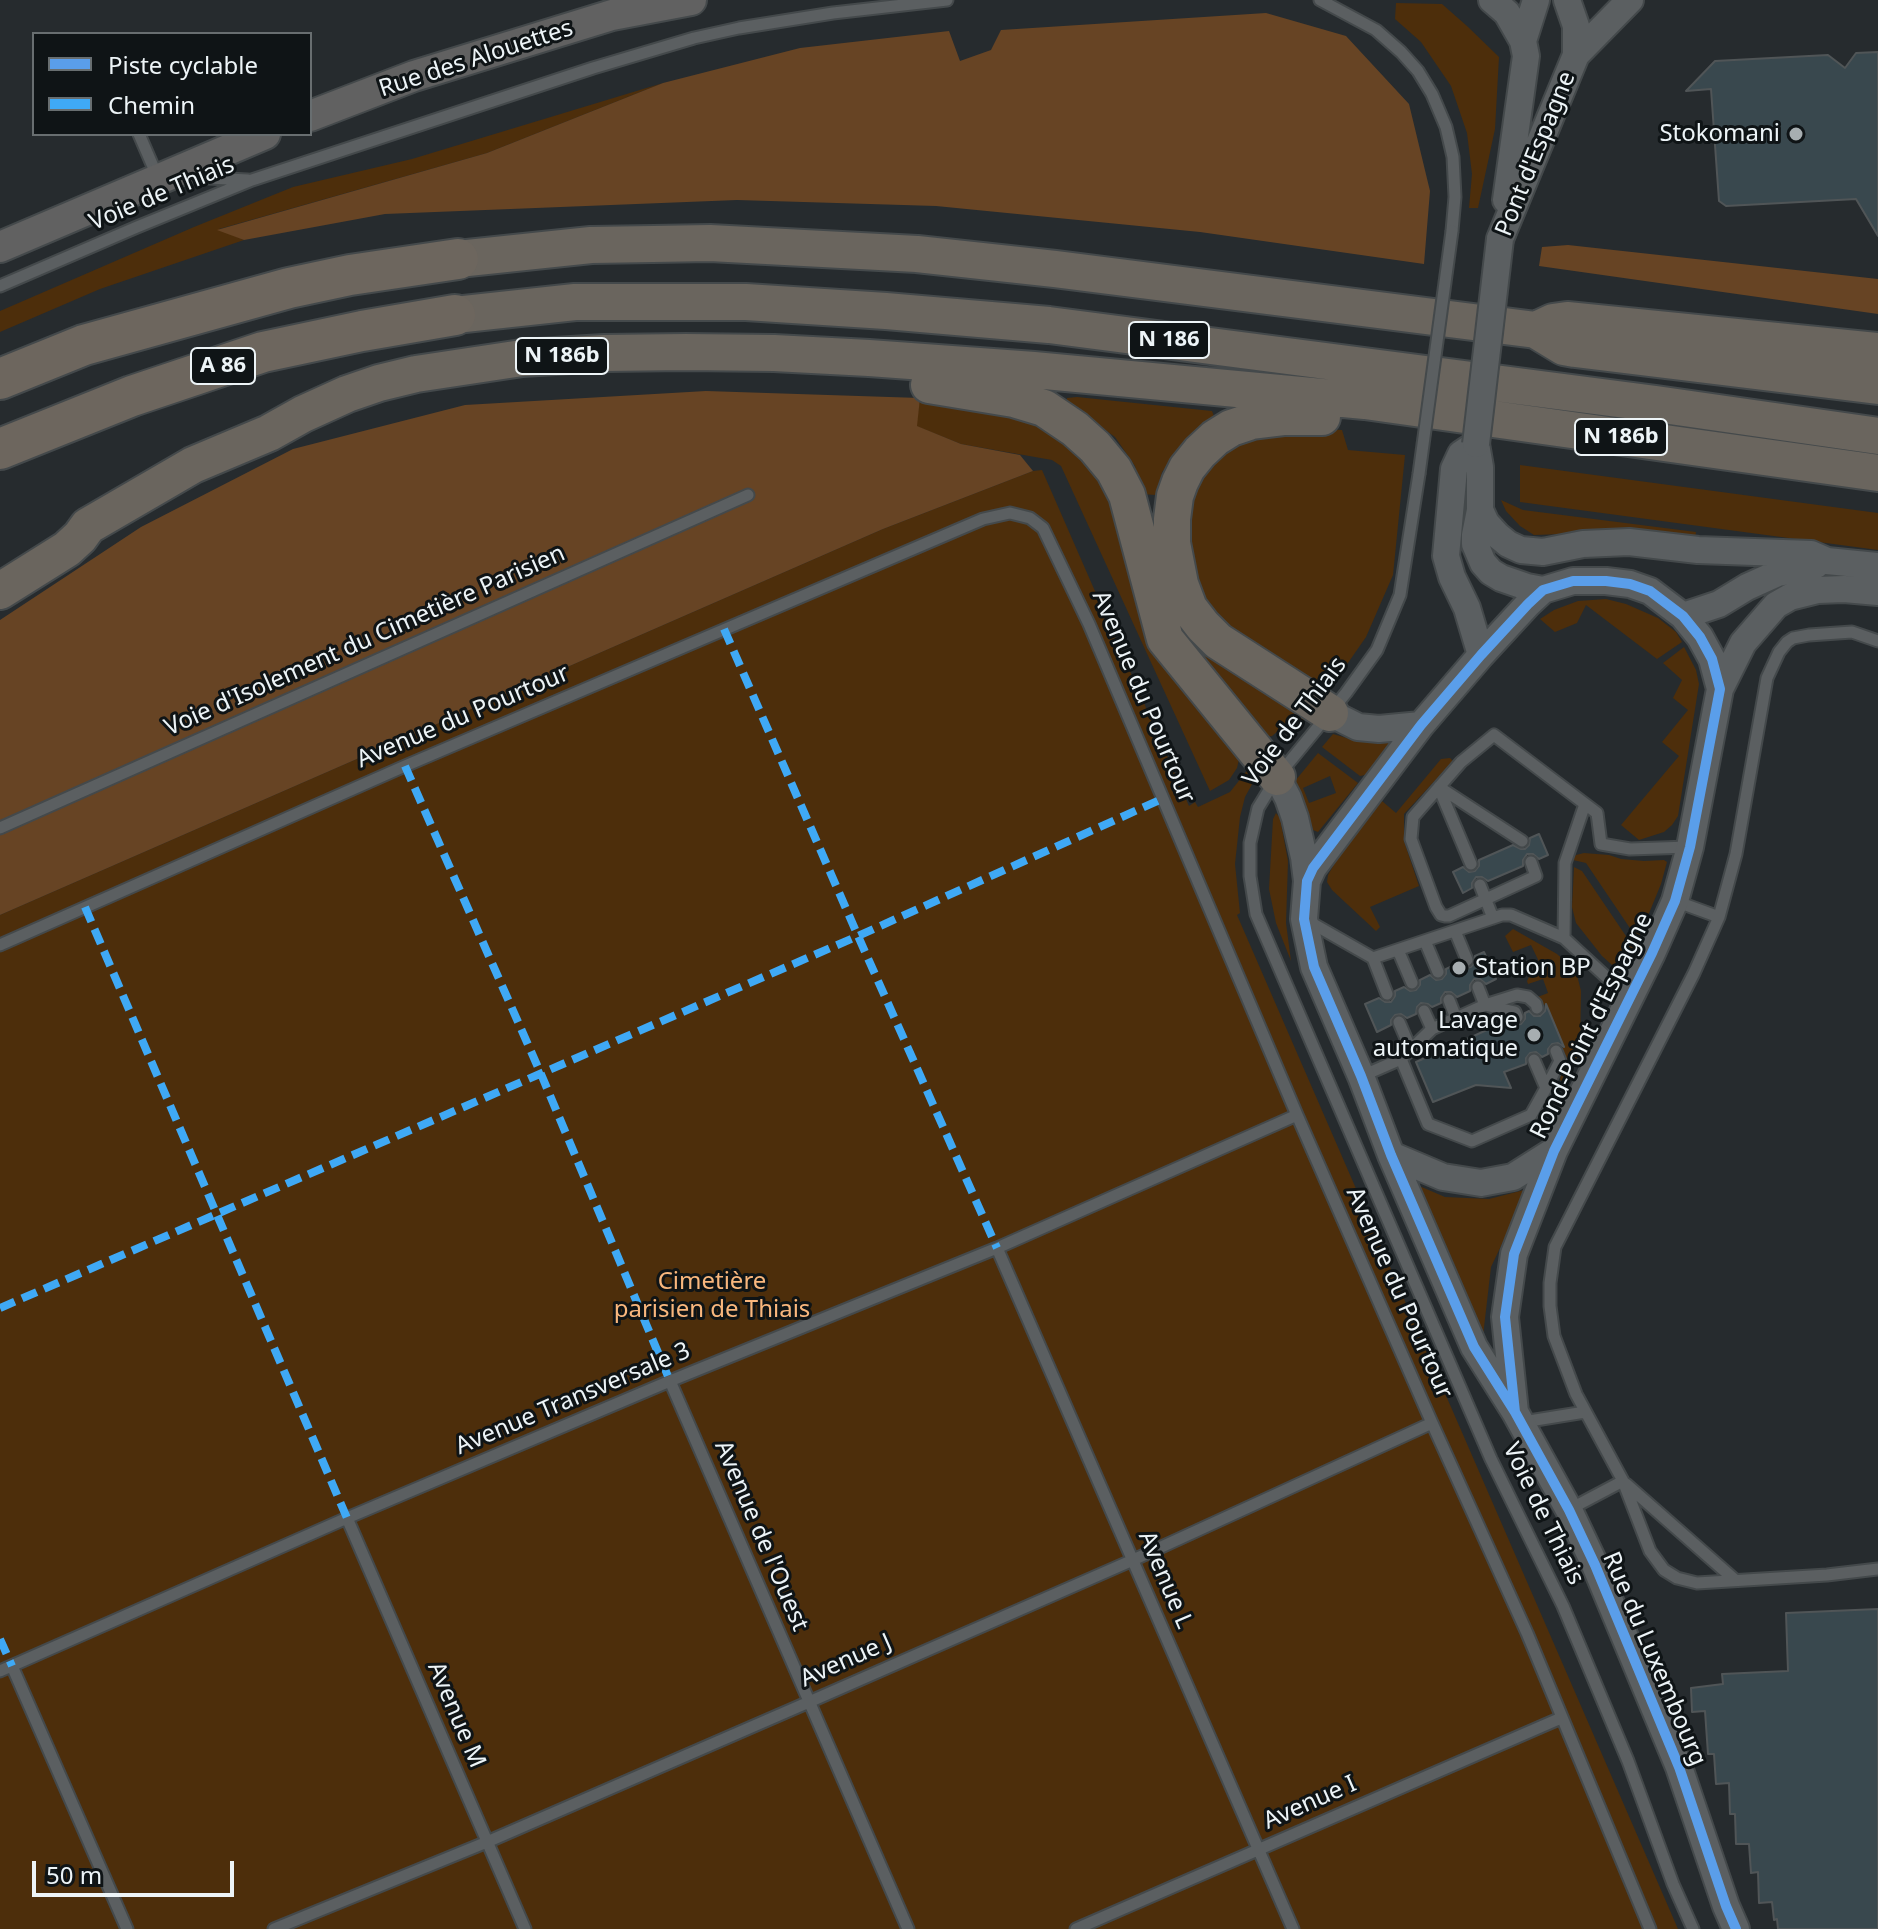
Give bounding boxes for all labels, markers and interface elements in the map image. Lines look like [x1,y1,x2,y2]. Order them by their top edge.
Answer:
street label: Rue des Alouettes [375,14,577,104]
legend [32,32,312,136]
text: Piste cyclable [108,48,258,81]
street label: Pont d'Espagne [1490,67,1582,241]
text: Chemin [108,88,195,121]
place label: Stokomani [1659,120,1780,148]
marker: Stokomani [1787,125,1805,143]
street label: Voie de Thiais [85,151,239,237]
road number: N 186 [1129,322,1209,358]
road number: N 186b [516,338,608,374]
road number: A 86 [191,348,255,384]
road number: N 186b [1575,419,1667,455]
street label: Voie d'Isolement du Cimetière Parisien [160,539,570,743]
street label: Avenue du Pourtour [1085,586,1201,808]
street label: Voie de Thiais [1237,652,1353,792]
street label: Avenue du Pourtour [352,659,574,775]
street label: Rond-Point d'Espagne [1525,908,1659,1144]
place label: Station BP [1475,954,1591,982]
marker: Station BP [1450,959,1468,977]
place label: Lavage automatique [1373,1007,1518,1063]
marker: Lavage automatique [1525,1026,1543,1044]
street label: Avenue du Pourtour [1339,1183,1459,1403]
park label: Cimetière parisien de Thiais [614,1268,810,1324]
street label: Avenue Transversale 3 [451,1336,695,1462]
street label: Avenue de l'Ouest [708,1437,814,1635]
street label: Voie de Thiais [1496,1438,1590,1590]
street label: Avenue L [1132,1527,1198,1633]
street label: Rue du Luxembourg [1596,1548,1712,1770]
street label: Avenue J [796,1628,896,1694]
street label: Avenue M [421,1658,491,1772]
street label: Avenue I [1259,1770,1361,1836]
scale bar [36,1845,238,1895]
text: 50 m [46,1858,102,1891]

